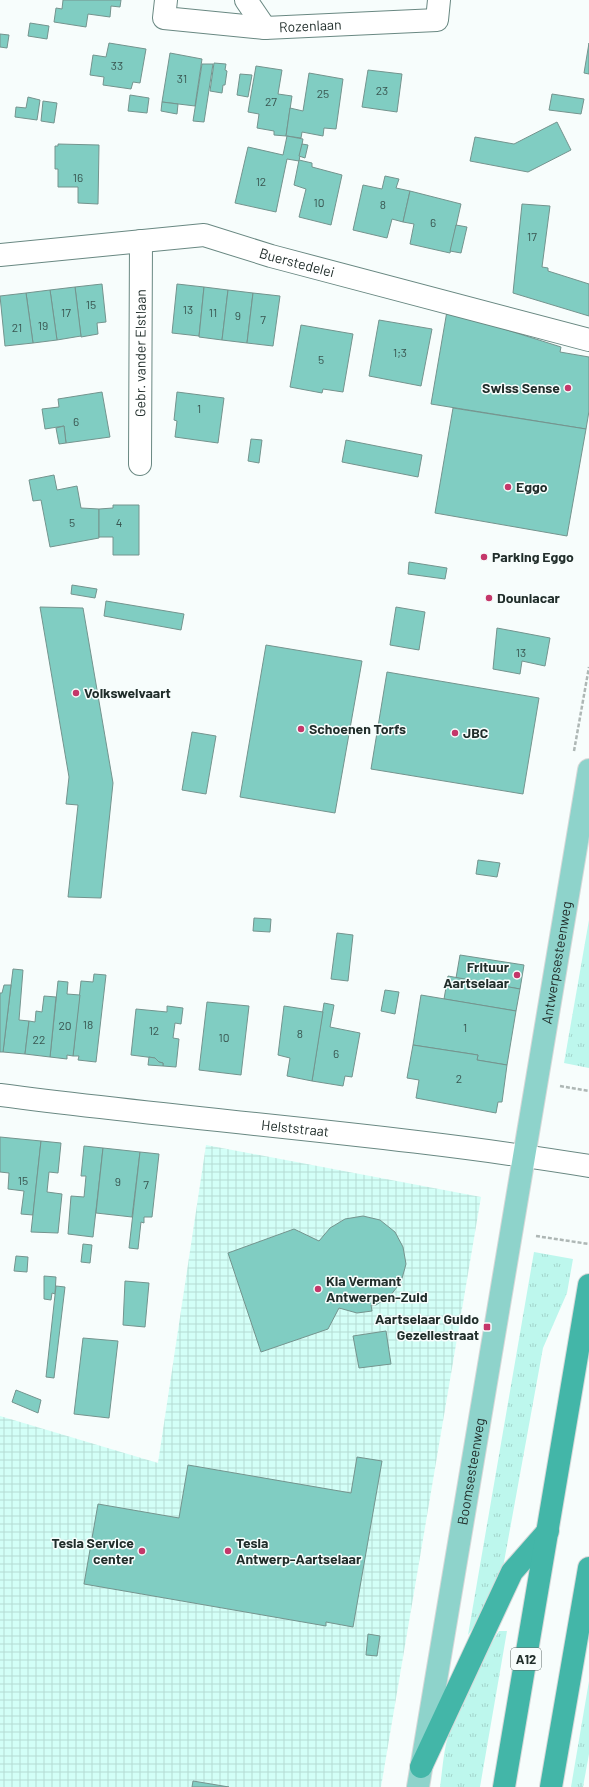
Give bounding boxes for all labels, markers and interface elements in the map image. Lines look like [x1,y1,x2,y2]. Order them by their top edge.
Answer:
street label: Rozenlaan [279,15,342,35]
house number: 33 [111,58,123,72]
house number: 31 [177,71,187,85]
house number: 23 [376,83,388,97]
house number: 25 [317,86,329,100]
house number: 27 [265,94,277,108]
house number: 16 [73,170,83,184]
house number: 12 [256,174,266,188]
house number: 10 [314,195,324,209]
house number: 8 [380,197,386,211]
house number: 6 [430,215,436,229]
house number: 17 [527,229,537,243]
street label: Buerstedelei [257,244,337,280]
street label: Gebr. vander Elstlaan [131,289,149,417]
house number: 15 [86,297,96,311]
house number: 13 [183,302,193,316]
house number: 17 [61,305,71,319]
house number: 11 [209,305,217,319]
house number: 9 [235,308,241,322]
house number: 7 [260,312,266,326]
house number: 19 [38,318,48,332]
house number: 21 [12,320,22,334]
house number: 1;3 [393,345,407,359]
house number: 5 [318,352,324,366]
place label: Swiss Sense [482,379,560,396]
marker: Swiss Sense [563,383,573,393]
house number: 1 [197,401,201,415]
house number: 6 [73,414,79,428]
place label: Eggo [516,478,548,495]
marker: Eggo [503,482,513,492]
house number: 5 [69,515,75,529]
house number: 4 [116,515,122,529]
place label: Parking Eggo [492,548,574,565]
marker: Parking Eggo [479,552,489,562]
place label: Douniacar [497,589,561,606]
marker: Douniacar [484,593,494,603]
house number: 13 [516,645,526,659]
place label: Volkswelvaart [84,684,171,701]
marker: Volkswelvaart [71,688,81,698]
place label: Schoenen Torfs [309,720,406,737]
marker: Schoenen Torfs [296,724,306,734]
place label: JBC [463,724,488,741]
marker: JBC [450,728,460,738]
street label: Antwerpsesteenweg [537,900,575,1025]
place label: Frituur Aartselaar [443,958,510,991]
marker: Frituur Aartselaar [512,970,522,980]
house number: 18 [83,1017,93,1031]
house number: 20 [58,1018,72,1032]
house number: 1 [463,1020,467,1034]
house number: 12 [149,1023,159,1037]
house number: 8 [297,1026,303,1040]
house number: 10 [219,1030,229,1044]
house number: 22 [33,1032,45,1046]
house number: 6 [333,1046,339,1060]
house number: 2 [456,1071,462,1085]
street label: Helststraat [260,1116,330,1140]
house number: 15 [18,1173,28,1187]
house number: 9 [115,1174,121,1188]
house number: 7 [143,1177,149,1191]
place label: Kia Vermant Antwerpen-Zuid [326,1272,428,1305]
marker: Kia Vermant Antwerpen-Zuid [313,1284,323,1294]
place label: Aartselaar Guido Gezellestraat [375,1310,479,1343]
marker: Aartselaar Guido Gezellestraat [482,1322,492,1332]
street label: Boomsesteenweg [453,1416,488,1526]
place label: Tesla Service center [51,1534,135,1567]
place label: Tesla Antwerp-Aartselaar [236,1534,362,1567]
marker: Tesla Service center [137,1546,147,1556]
marker: Tesla Antwerp-Aartselaar [223,1546,233,1556]
road number: A12 [511,1648,541,1670]

